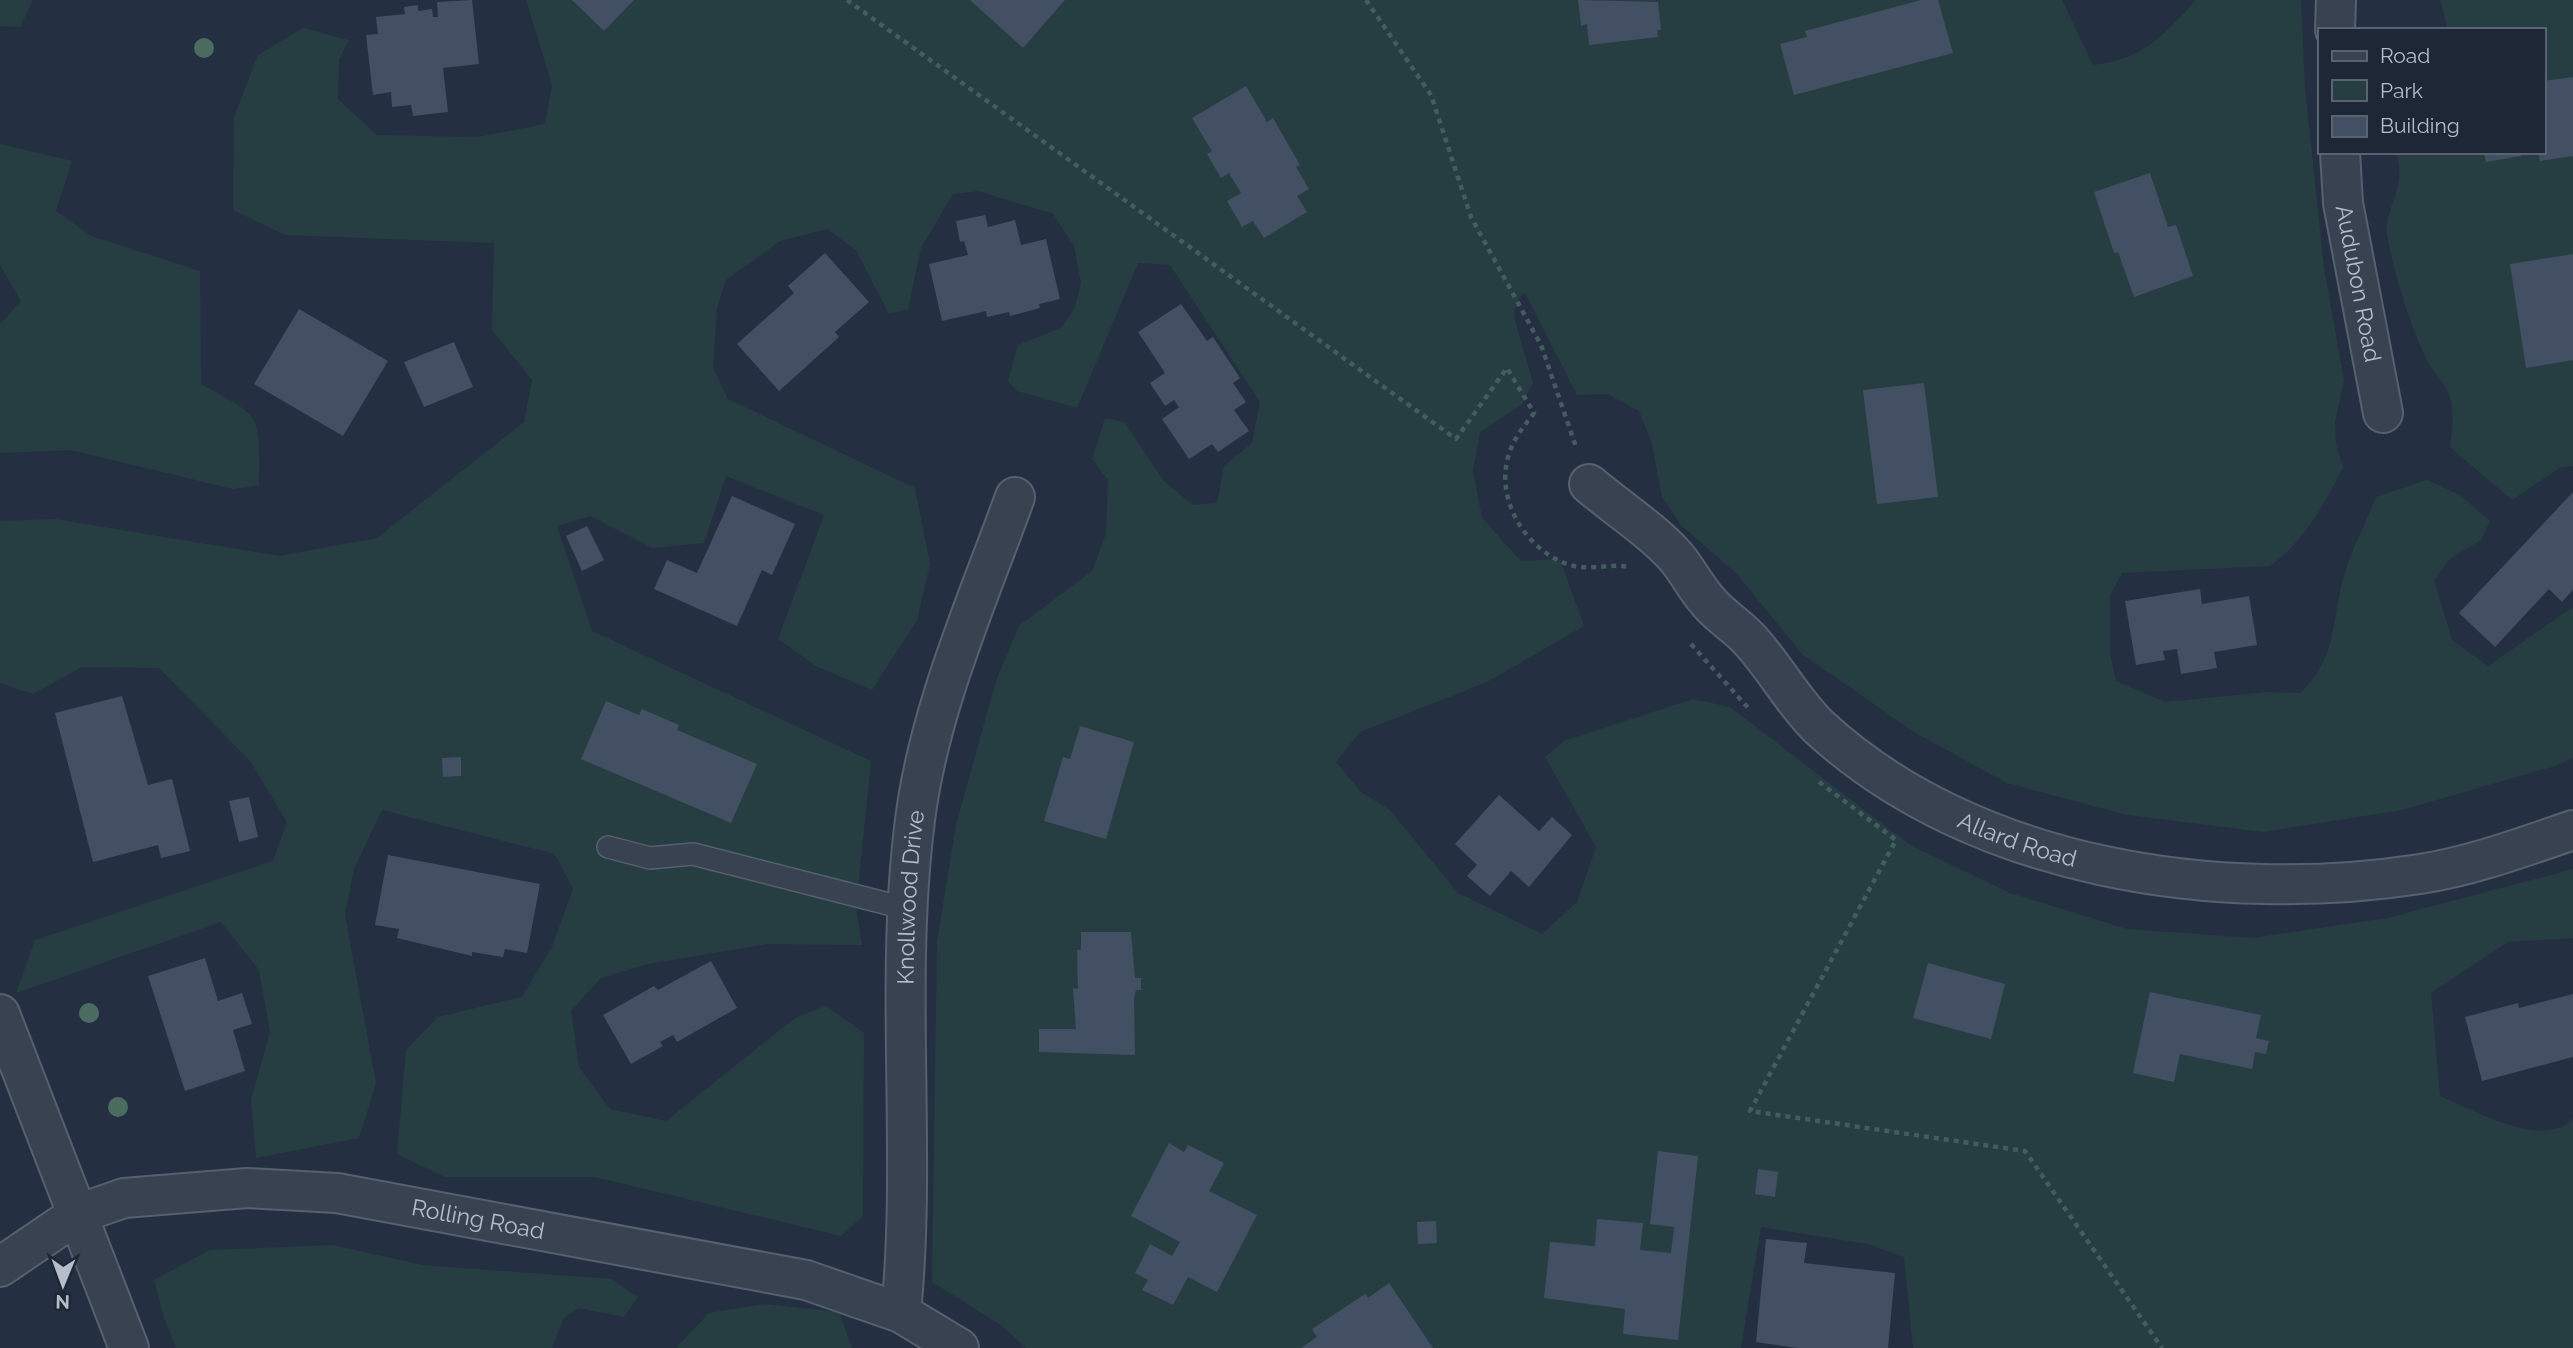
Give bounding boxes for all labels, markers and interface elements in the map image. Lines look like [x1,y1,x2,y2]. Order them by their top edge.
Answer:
legend [2318,28,2545,154]
text: Road [2380,43,2430,68]
text: Park [2380,78,2423,103]
text: Building [2380,113,2460,138]
street label: Audubon Road [2331,203,2387,364]
street label: Allard Road [1954,806,2080,872]
street label: Knollwood Drive [892,808,929,985]
street label: Rolling Road [409,1193,547,1244]
north arrow [28,1250,98,1320]
text: N [55,1291,70,1313]

